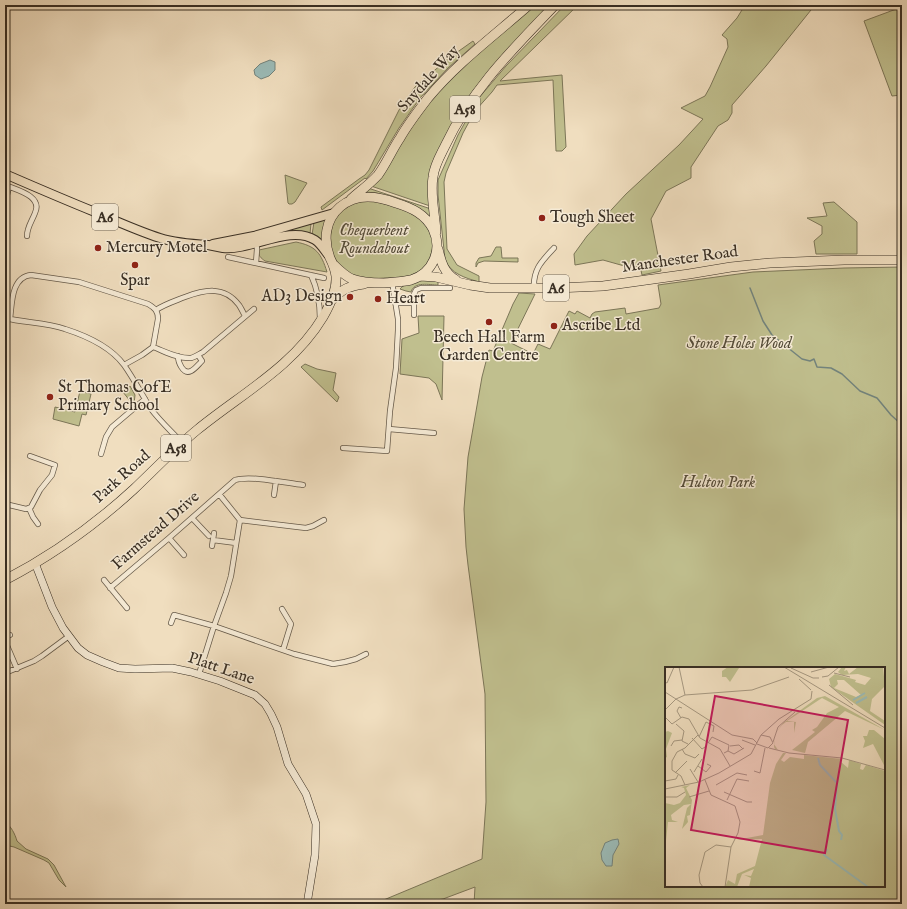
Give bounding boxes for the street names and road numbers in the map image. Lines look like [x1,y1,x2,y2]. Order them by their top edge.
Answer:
street label: Snydale Way [394,41,464,117]
road number: A58 [450,96,480,122]
road number: A6 [92,204,118,230]
street label: Manchester Road [621,242,740,278]
road number: A6 [543,275,569,301]
road number: A58 [161,435,191,461]
street label: Park Road [89,446,155,508]
street label: Farmstead Drive [108,487,204,575]
street label: Platt Lane [185,648,257,690]

